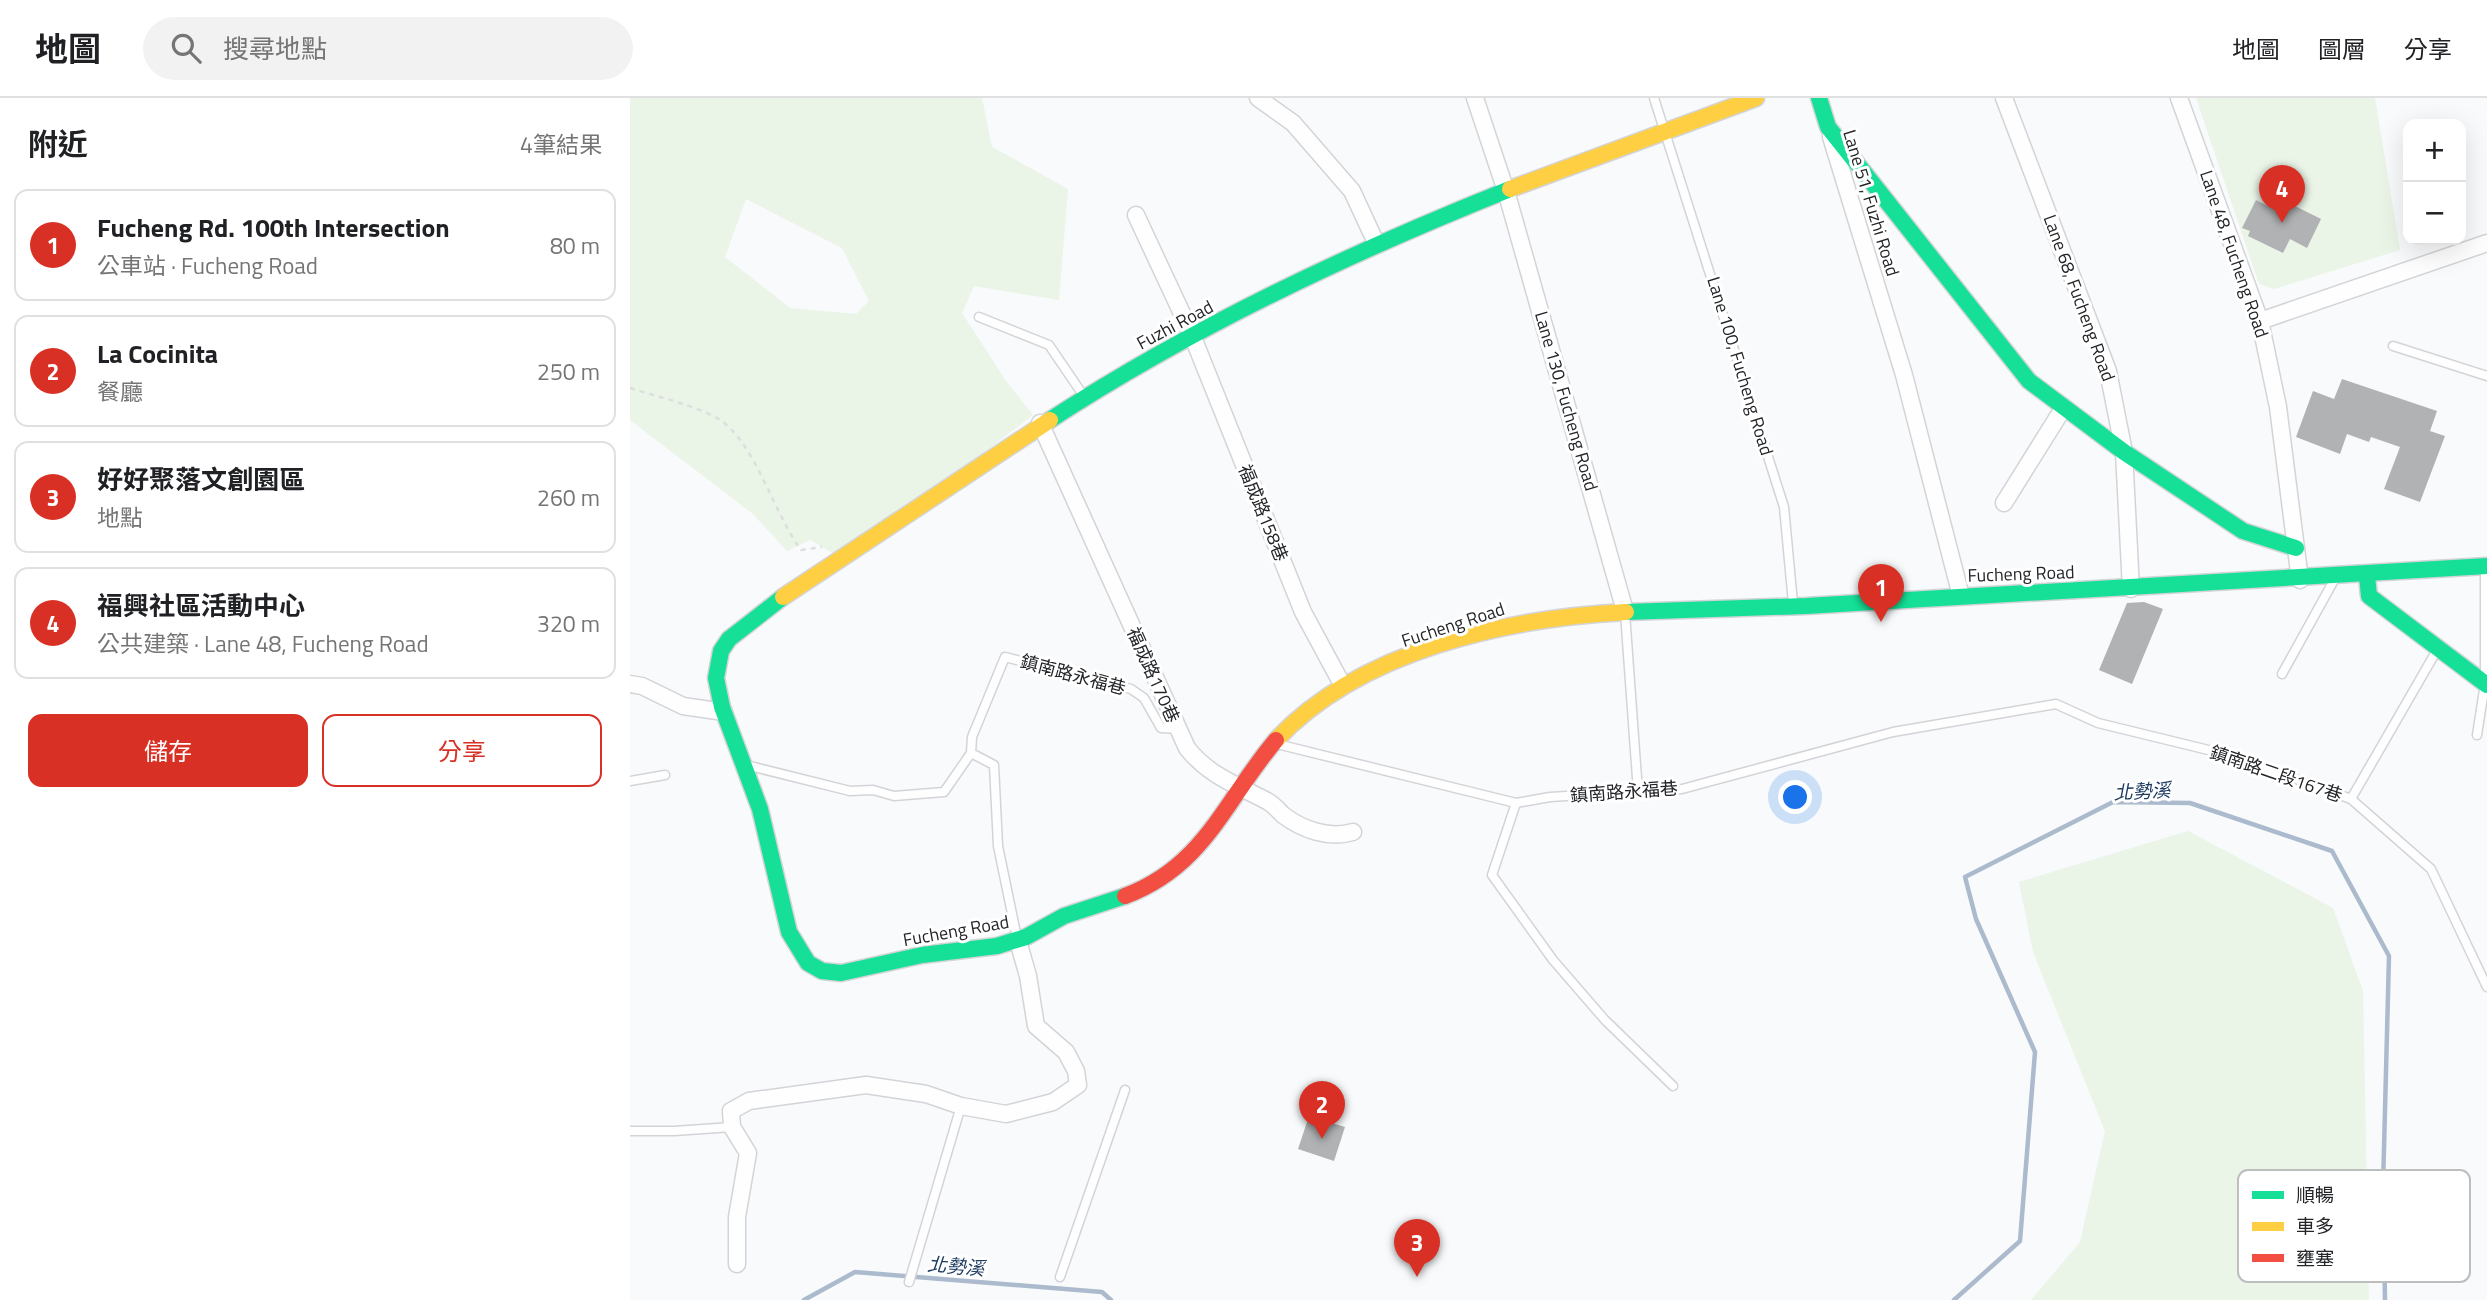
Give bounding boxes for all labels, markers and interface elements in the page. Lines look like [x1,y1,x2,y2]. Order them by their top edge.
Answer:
search box [143,17,633,80]
text: 地圖 [35,24,101,74]
icon: search [167,29,205,67]
text: 搜尋地點 [223,29,327,68]
text: 地圖 [2232,31,2280,67]
text: 圖層 [2318,31,2366,67]
text: 分享 [2404,31,2452,67]
map controls [2403,119,2466,245]
button: + [2403,119,2466,182]
text: 附近 [28,121,88,167]
street label: Lane 51, Fuzhi Road [1836,126,1907,279]
text: 4筆結果 [520,127,602,162]
pin: 4 [2259,165,2305,223]
street label: Lane 48, Fucheng Road [2193,166,2276,341]
button: − [2403,182,2466,245]
text: Fucheng Rd. 100th Intersection [97,208,450,247]
street label: Lane 68, Fucheng Road [2037,211,2122,385]
text: 1 [47,228,59,263]
text: 80 m [550,228,600,263]
text: 公車站 · Fucheng Road [97,248,318,283]
street label: Lane 100, Fucheng Road [1700,273,1781,459]
street label: Fuzhi Road [1132,293,1218,356]
street label: Lane 130, Fucheng Road [1528,308,1605,494]
text: La Cocinita [97,334,218,373]
text: 2 [47,354,59,389]
text: 250 m [537,354,600,389]
text: 餐廳 [97,374,143,409]
text: 好好聚落文創園區 [97,460,305,499]
street label: 福成路158巷 [1232,460,1295,565]
text: 3 [47,480,59,515]
text: 260 m [537,480,600,515]
text: 地點 [97,500,143,535]
street label: Fucheng Road [1967,558,2075,589]
pin: 1 [1858,564,1904,622]
text: 福興社區活動中心 [97,586,305,625]
street label: Fucheng Road [1398,595,1508,654]
text: 4 [47,606,59,641]
text: 320 m [537,606,600,641]
street label: 福成路170巷 [1120,623,1187,727]
text: 公共建築 · Lane 48, Fucheng Road [97,626,429,661]
street label: 鎮南路永福巷 [1017,648,1129,702]
button: 儲存 [28,714,308,787]
button: 分享 [322,714,602,787]
street label: 鎮南路二段167巷 [2206,738,2346,809]
street label: 鎮南路永福巷 [1569,774,1679,809]
water label: 北勢溪 [2113,774,2174,806]
your location [1778,780,1812,814]
street label: Fucheng Road [901,908,1011,953]
pin: 2 [1299,1081,1345,1139]
legend [2238,1170,2470,1282]
text: 順暢 [2296,1180,2334,1209]
text: 車多 [2296,1211,2334,1240]
pin: 3 [1394,1219,1440,1277]
text: 壅塞 [2296,1243,2334,1272]
water label: 北勢溪 [926,1249,989,1283]

